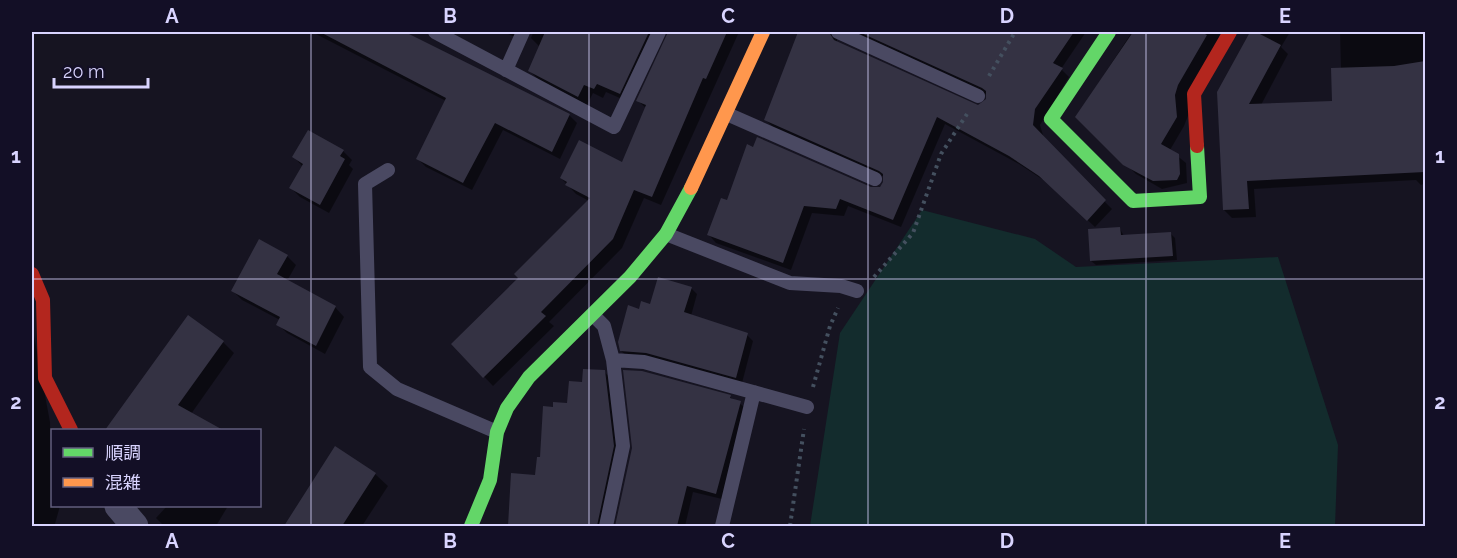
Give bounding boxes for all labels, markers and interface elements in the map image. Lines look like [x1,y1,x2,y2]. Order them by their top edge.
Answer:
text: A [165,4,179,28]
text: B [443,4,457,28]
text: C [721,4,735,28]
text: D [1000,4,1014,28]
text: E [1279,4,1291,28]
scale bar [54,51,148,89]
text: 20 m [63,61,105,82]
text: 1 [11,144,21,168]
text: 1 [1435,144,1445,168]
text: 2 [10,390,22,414]
text: 2 [1434,390,1446,414]
legend [51,429,261,507]
text: 順調 [105,442,141,463]
text: 混雑 [105,472,141,493]
text: A [165,529,179,553]
text: B [443,529,457,553]
text: C [721,529,735,553]
text: D [1000,529,1014,553]
text: E [1279,529,1291,553]

